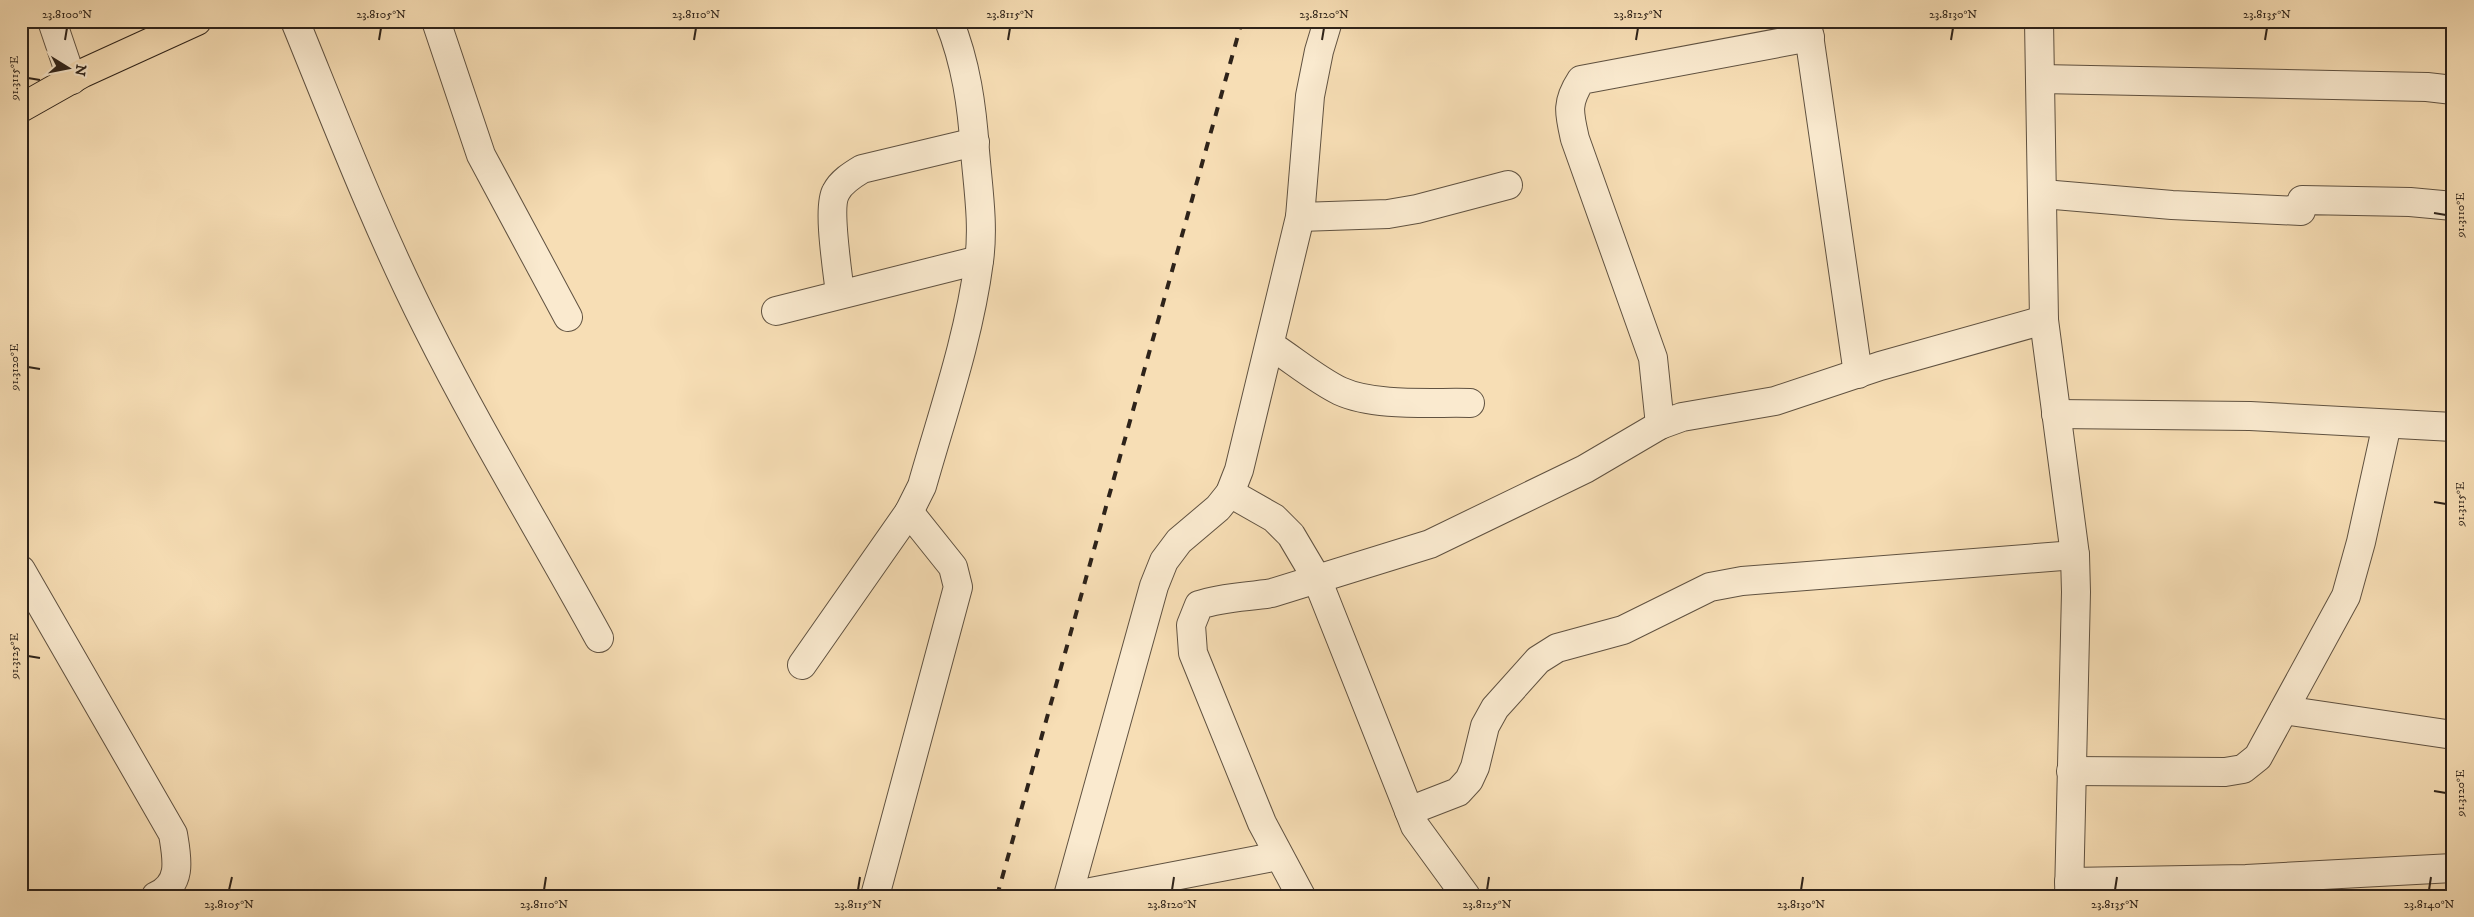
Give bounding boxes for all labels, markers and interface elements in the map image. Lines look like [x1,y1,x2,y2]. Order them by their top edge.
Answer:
text: 23.8100°N [42,7,92,22]
text: 23.8105°N [356,7,406,22]
text: 23.8110°N [672,7,720,22]
text: 23.8115°N [986,7,1034,22]
text: 23.8120°N [1299,7,1349,22]
text: 23.8125°N [1613,7,1663,22]
text: 23.8130°N [1929,7,1977,22]
text: 23.8135°N [2243,7,2291,22]
north arrow [42,42,92,92]
text: 91.3115°E [7,55,22,101]
text: N [70,63,90,78]
text: 91.3110°E [2453,192,2468,239]
text: 91.3120°E [7,343,22,391]
text: 91.3115°E [2453,481,2468,527]
text: 91.3125°E [7,632,22,680]
text: 91.3120°E [2453,769,2468,817]
text: 23.8105°N [204,897,254,912]
text: 23.8110°N [520,897,568,912]
text: 23.8115°N [834,897,882,912]
text: 23.8120°N [1147,897,1197,912]
text: 23.8125°N [1462,897,1512,912]
text: 23.8130°N [1777,897,1825,912]
text: 23.8135°N [2091,897,2139,912]
text: 23.8140°N [2404,897,2454,912]

